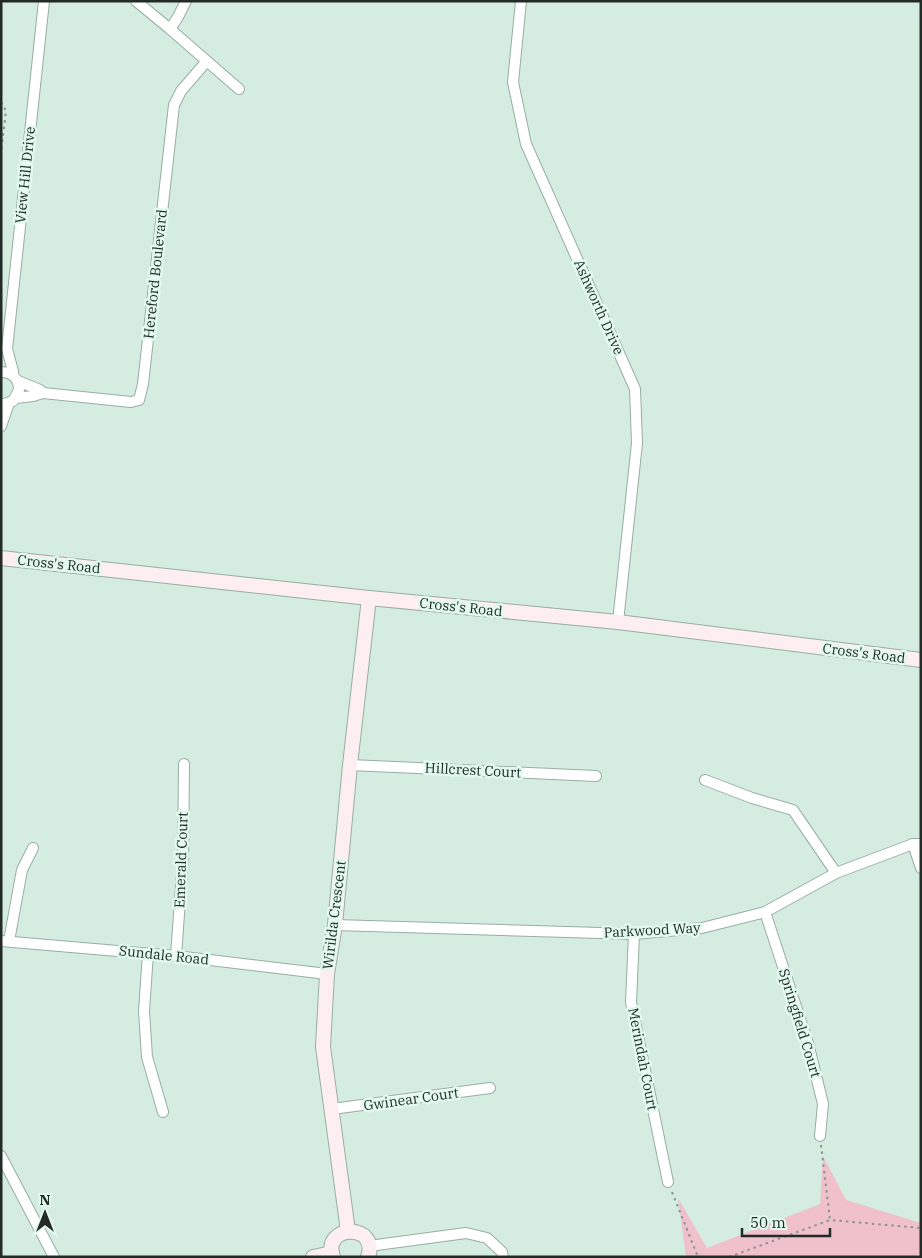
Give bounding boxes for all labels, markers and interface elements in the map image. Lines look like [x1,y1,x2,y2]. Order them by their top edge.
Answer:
street label: View Hill Drive [11,126,39,224]
street label: Hereford Boulevard [139,208,171,340]
street label: Ashworth Drive [570,257,628,357]
street label: Cross's Road [17,551,102,577]
street label: Cross's Road [419,594,504,620]
street label: Cross's Road [822,639,907,667]
street label: Hillcrest Court [424,758,522,782]
street label: Emerald Court [170,811,192,908]
street label: Wirilda Crescent [318,859,350,971]
street label: Parkwood Way [603,918,701,942]
street label: Sundale Road [118,941,210,969]
street label: Springfield Court [775,966,825,1080]
street label: Merindah Court [624,1006,662,1112]
street label: Gwinear Court [362,1083,460,1115]
north arrow [20,1188,70,1238]
text: N [39,1191,51,1209]
scale bar [742,1206,830,1238]
text: 50 m [750,1213,786,1232]

